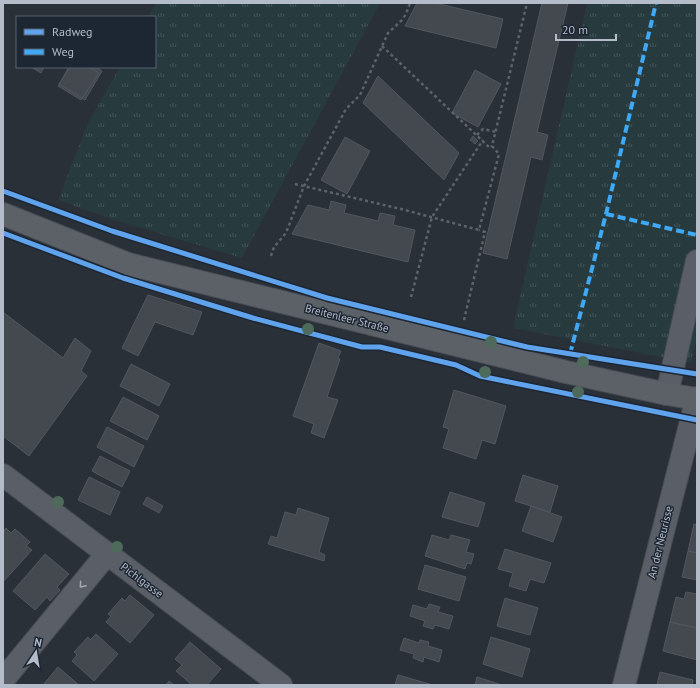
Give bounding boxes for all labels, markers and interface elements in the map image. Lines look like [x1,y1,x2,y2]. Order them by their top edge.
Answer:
legend [16,16,156,68]
scale bar [556,16,616,42]
text: 20 m [562,22,588,37]
text: Radweg [52,24,93,39]
text: Weg [52,44,74,59]
street label: Breitenleer Straße [304,301,391,335]
street label: An der Neurisse [644,504,676,580]
street label: Pichlgasse [118,560,166,601]
one-way arrow [80,580,87,587]
north arrow [16,632,56,672]
text: N [33,635,43,650]

